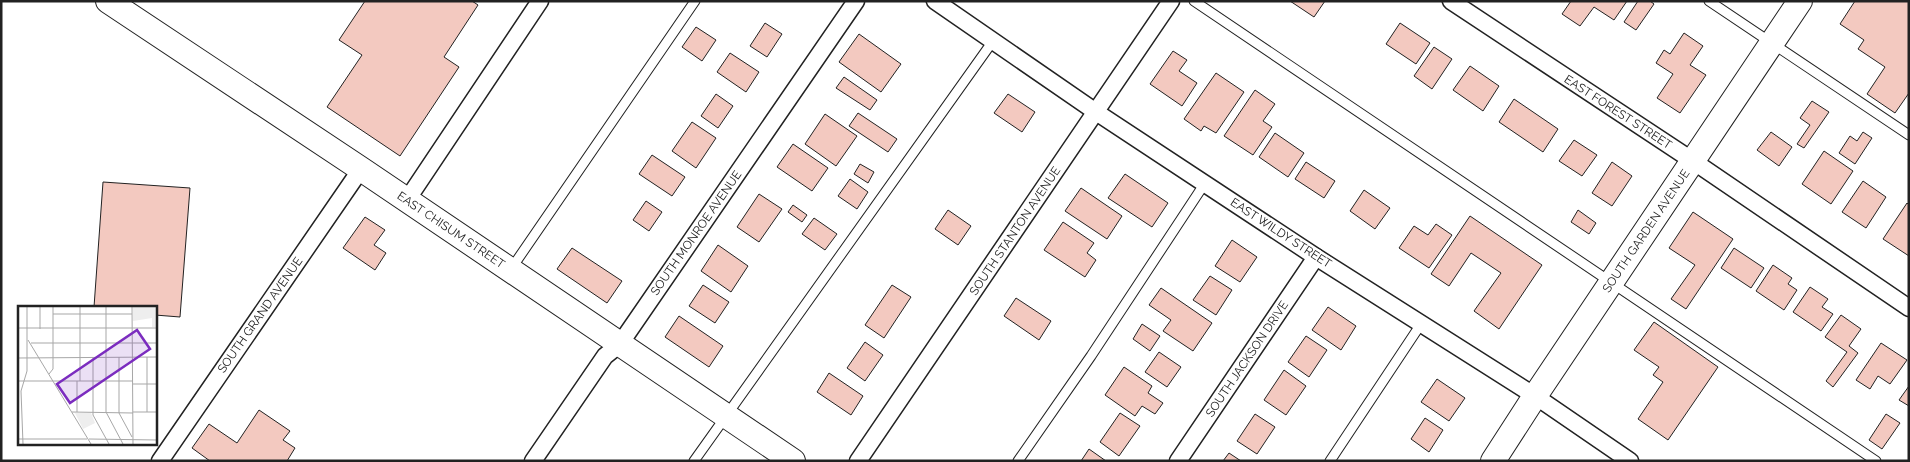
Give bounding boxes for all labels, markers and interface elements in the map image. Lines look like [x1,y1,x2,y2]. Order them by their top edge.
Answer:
street label: EAST FOREST STREET [1562,72,1675,152]
street label: SOUTH STANTON AVENUE [967,164,1063,298]
street label: SOUTH GARDEN AVENUE [1600,167,1692,295]
street label: SOUTH MONROE AVENUE [648,168,744,298]
street label: EAST CHISUM STREET [394,189,508,272]
street label: EAST WILDY STREET [1228,195,1335,271]
street label: SOUTH GRAND AVENUE [215,254,305,376]
street label: SOUTH JACKSON DRIVE [1203,298,1291,420]
inset map [18,306,156,444]

